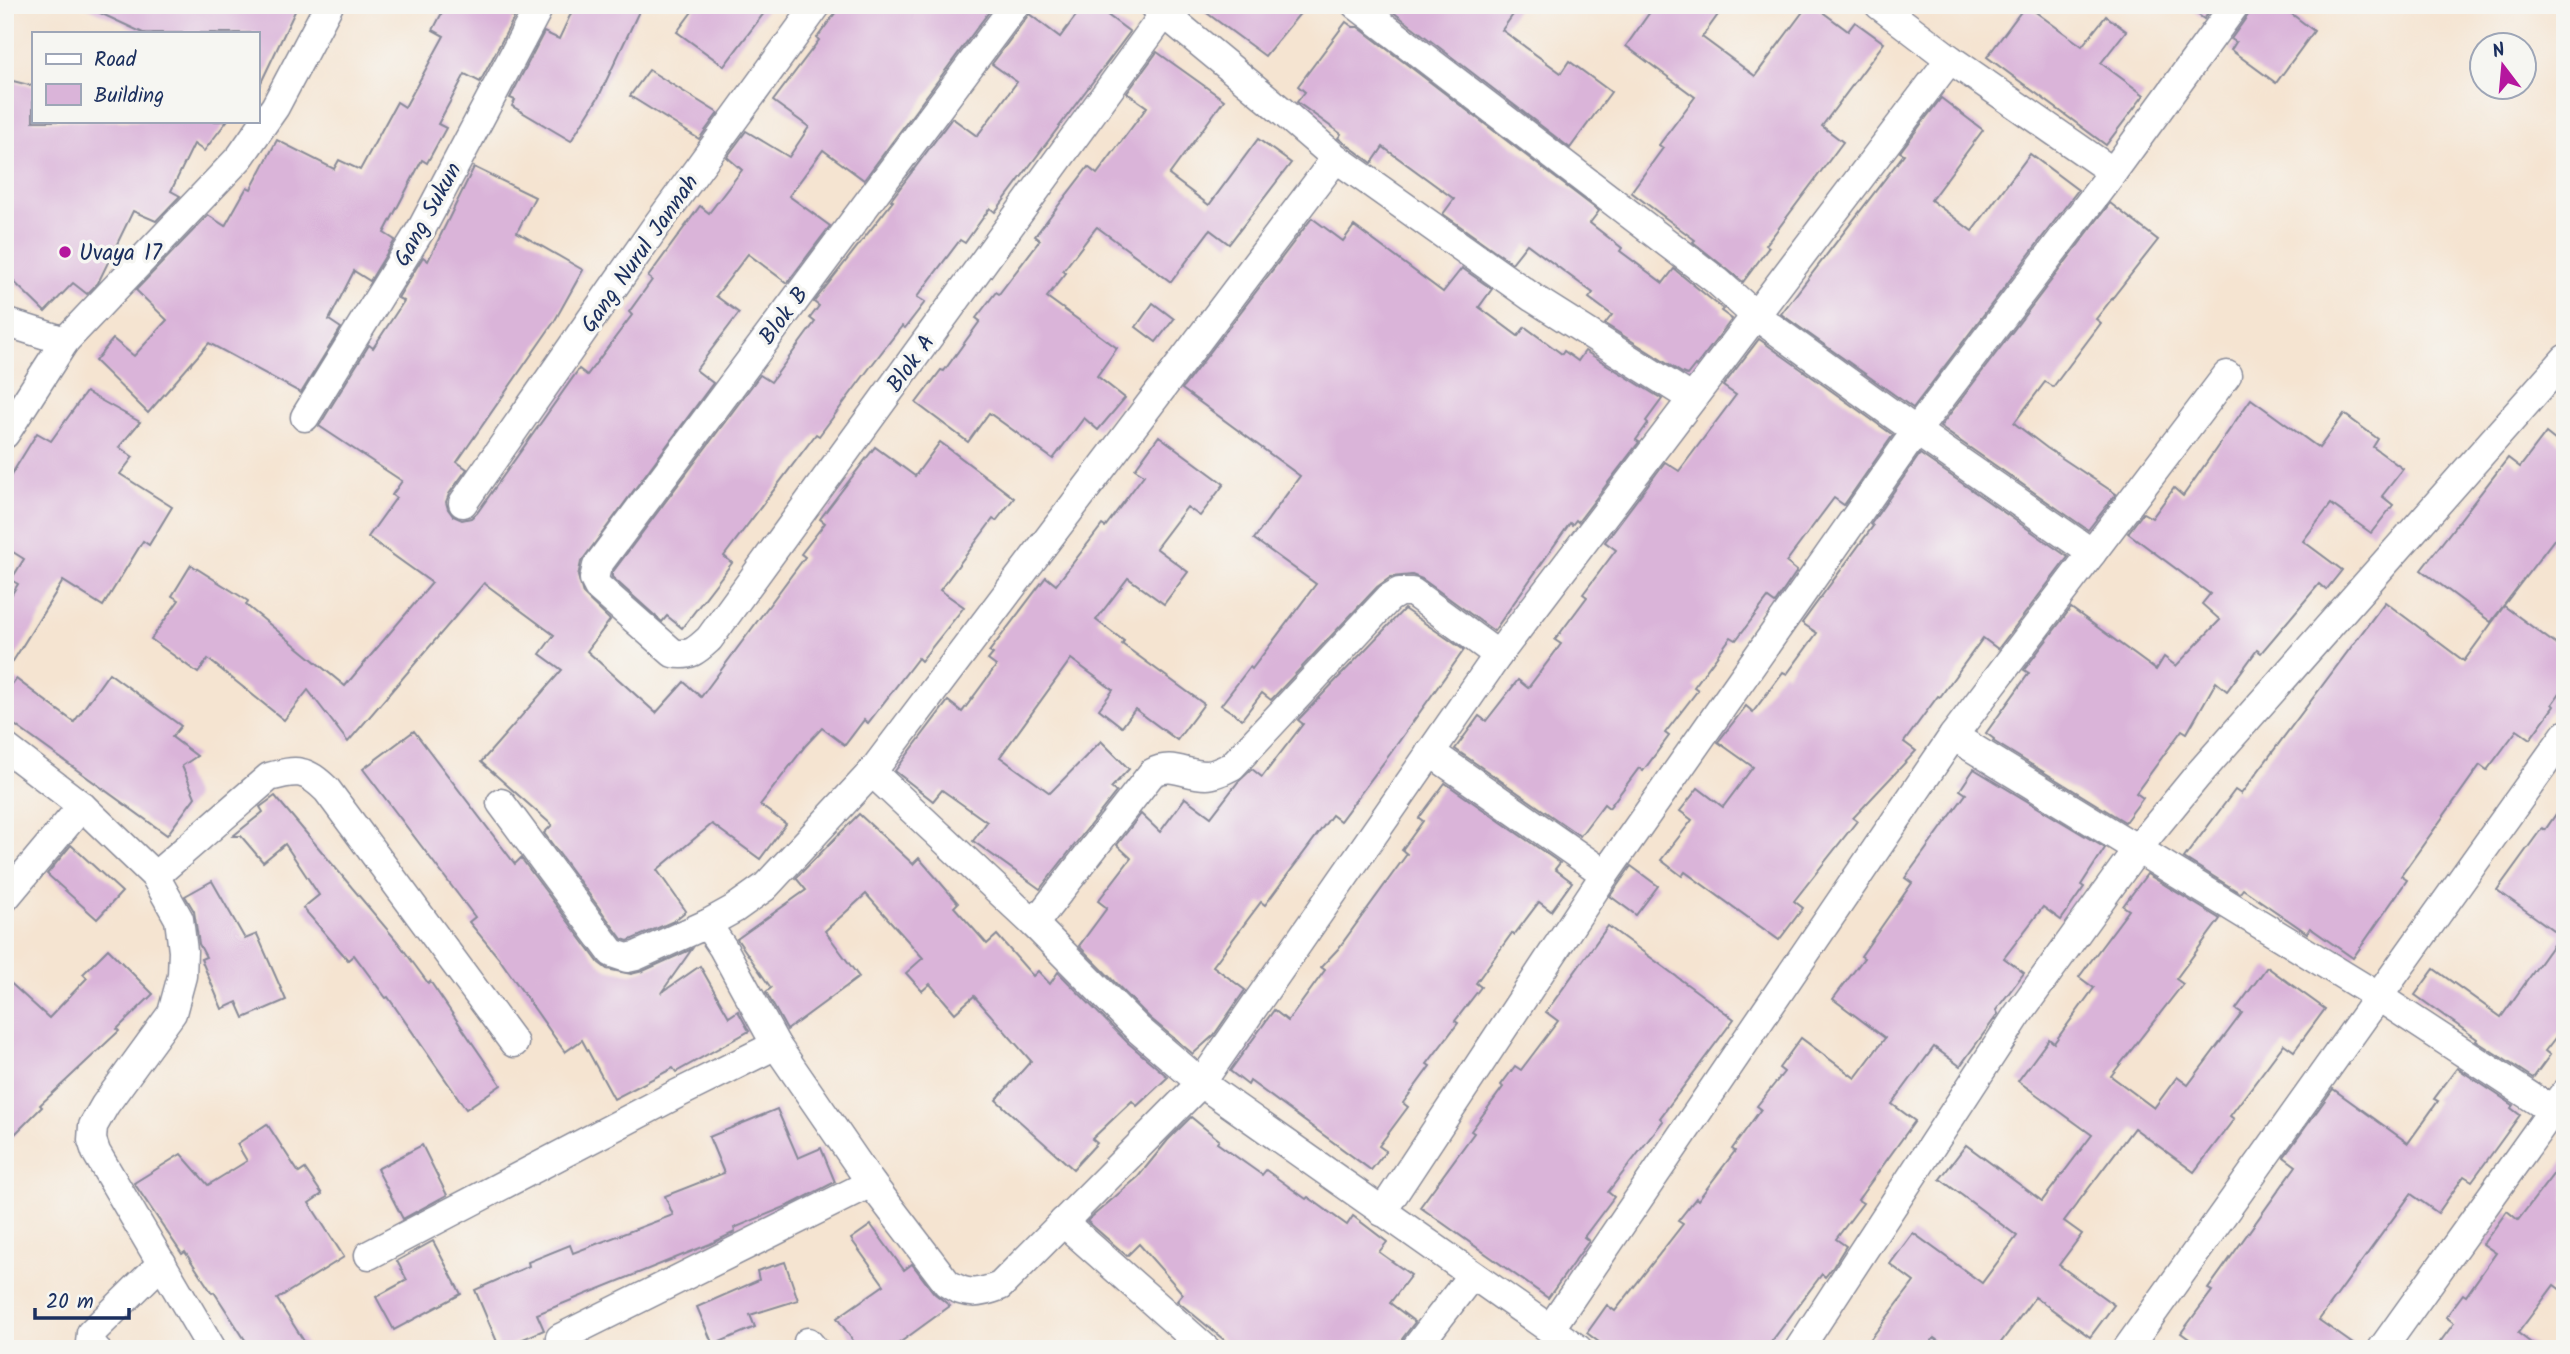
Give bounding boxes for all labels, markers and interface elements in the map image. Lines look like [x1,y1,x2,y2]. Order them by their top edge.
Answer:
legend [32,32,259,122]
north arrow [2468,32,2538,102]
text: N [2489,36,2509,68]
text: Road [94,44,137,77]
text: Building [94,80,164,113]
street label: Gang Sukun [385,156,472,274]
street label: Gang Nurul Jannah [572,167,709,341]
place label: Uvaya 17 [79,236,163,272]
marker: Uvaya 17 [57,244,73,260]
street label: Blok B [751,279,819,353]
street label: Blok A [878,327,945,401]
scale bar [35,1277,130,1321]
text: 20 m [46,1286,94,1319]

